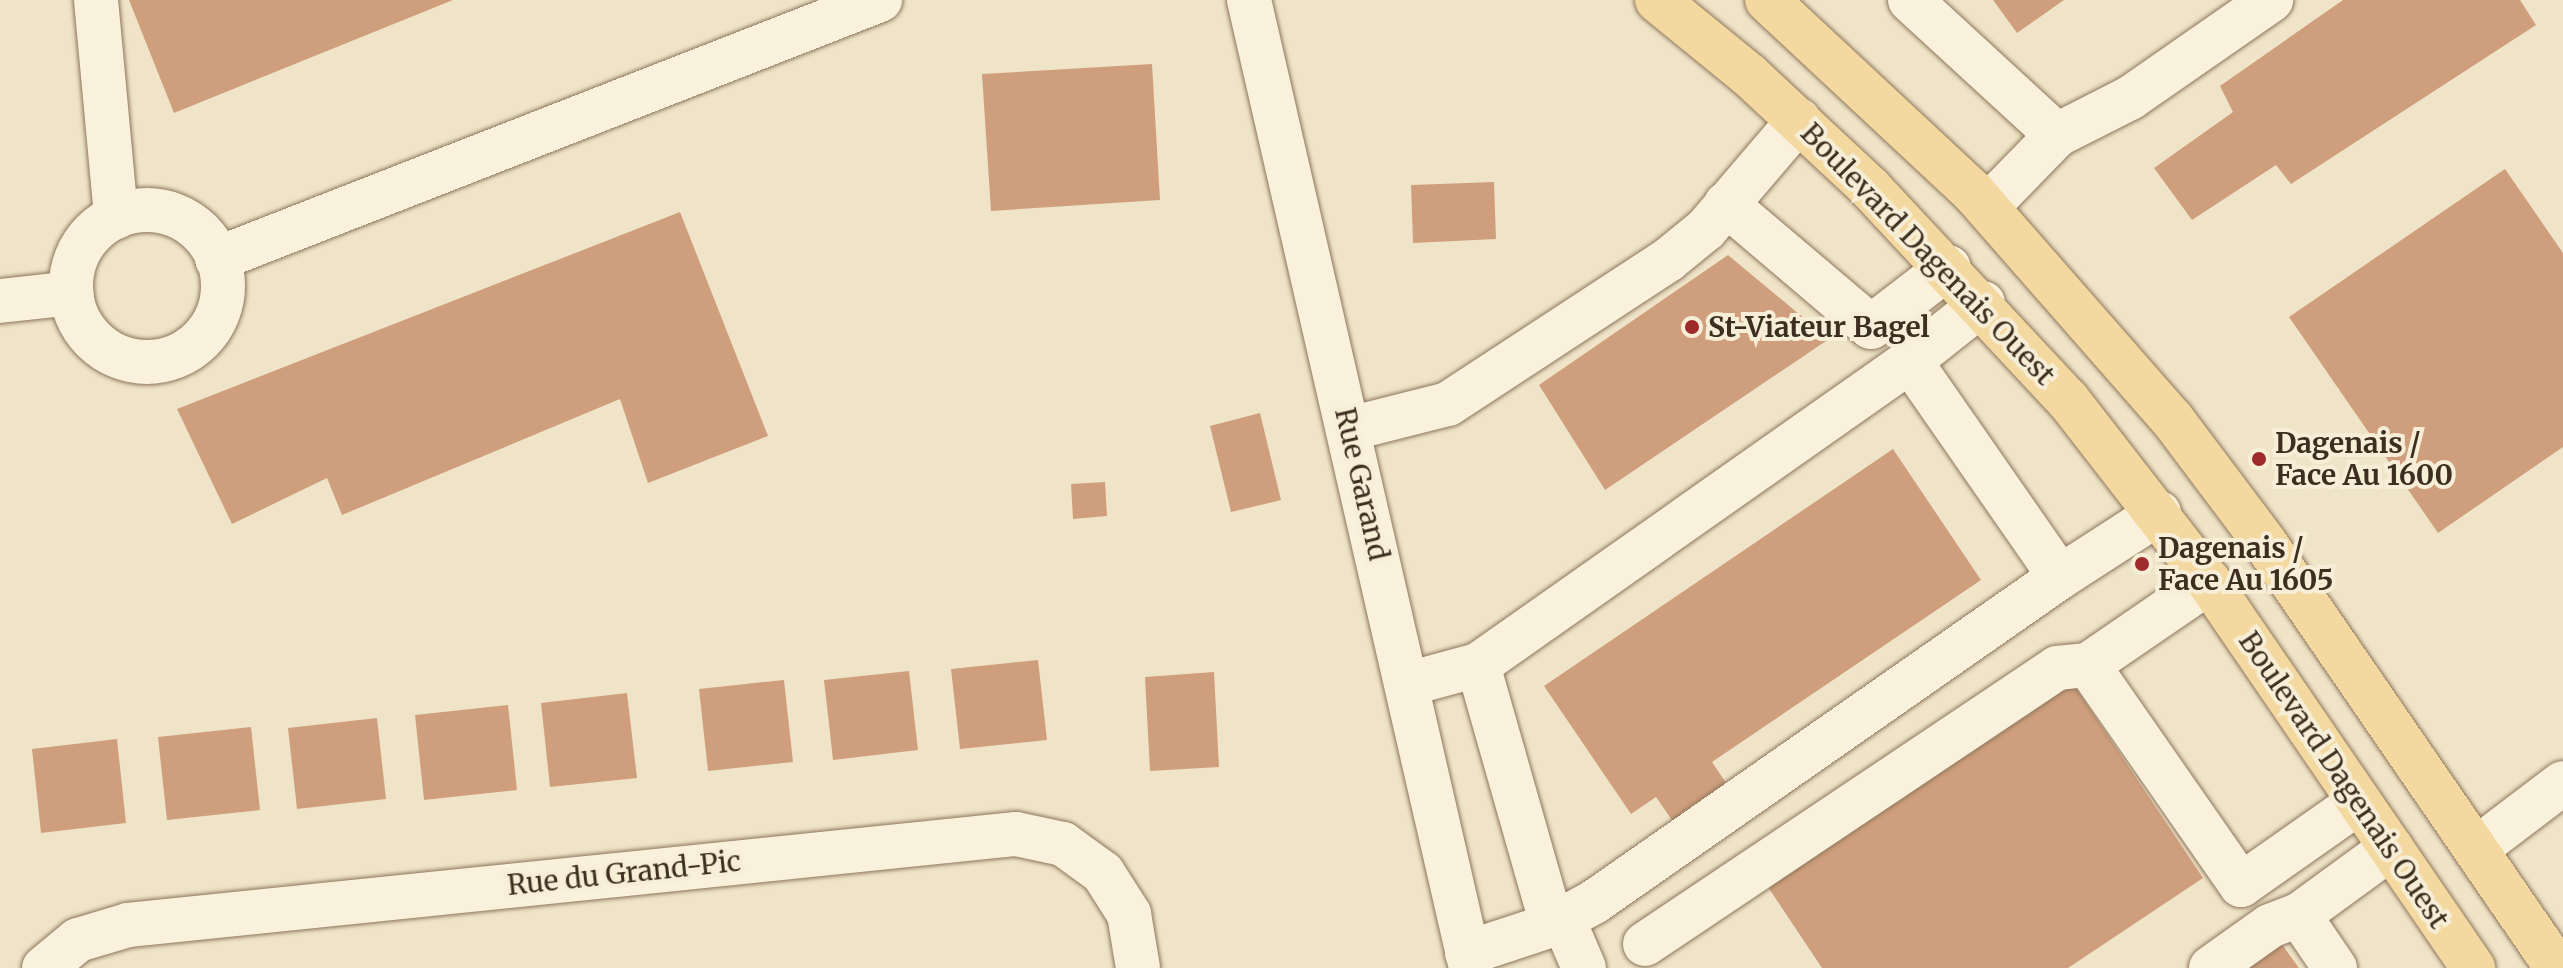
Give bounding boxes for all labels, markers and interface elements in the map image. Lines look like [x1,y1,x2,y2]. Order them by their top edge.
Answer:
street label: Boulevard Dagenais Ouest [1794,116,2062,392]
place label: St-Viateur Bagel [1708,310,1930,344]
marker: St-Viateur Bagel [1683,318,1701,336]
street label: Rue Garand [1328,404,1396,564]
place label: Dagenais / Face Au 1600 [2275,426,2453,492]
marker: Dagenais / Face Au 1600 [2250,450,2268,468]
place label: Dagenais / Face Au 1605 [2158,531,2333,597]
marker: Dagenais / Face Au 1605 [2133,555,2151,573]
street label: Boulevard Dagenais Ouest [2232,625,2456,935]
street label: Rue du Grand-Pic [506,844,742,902]

